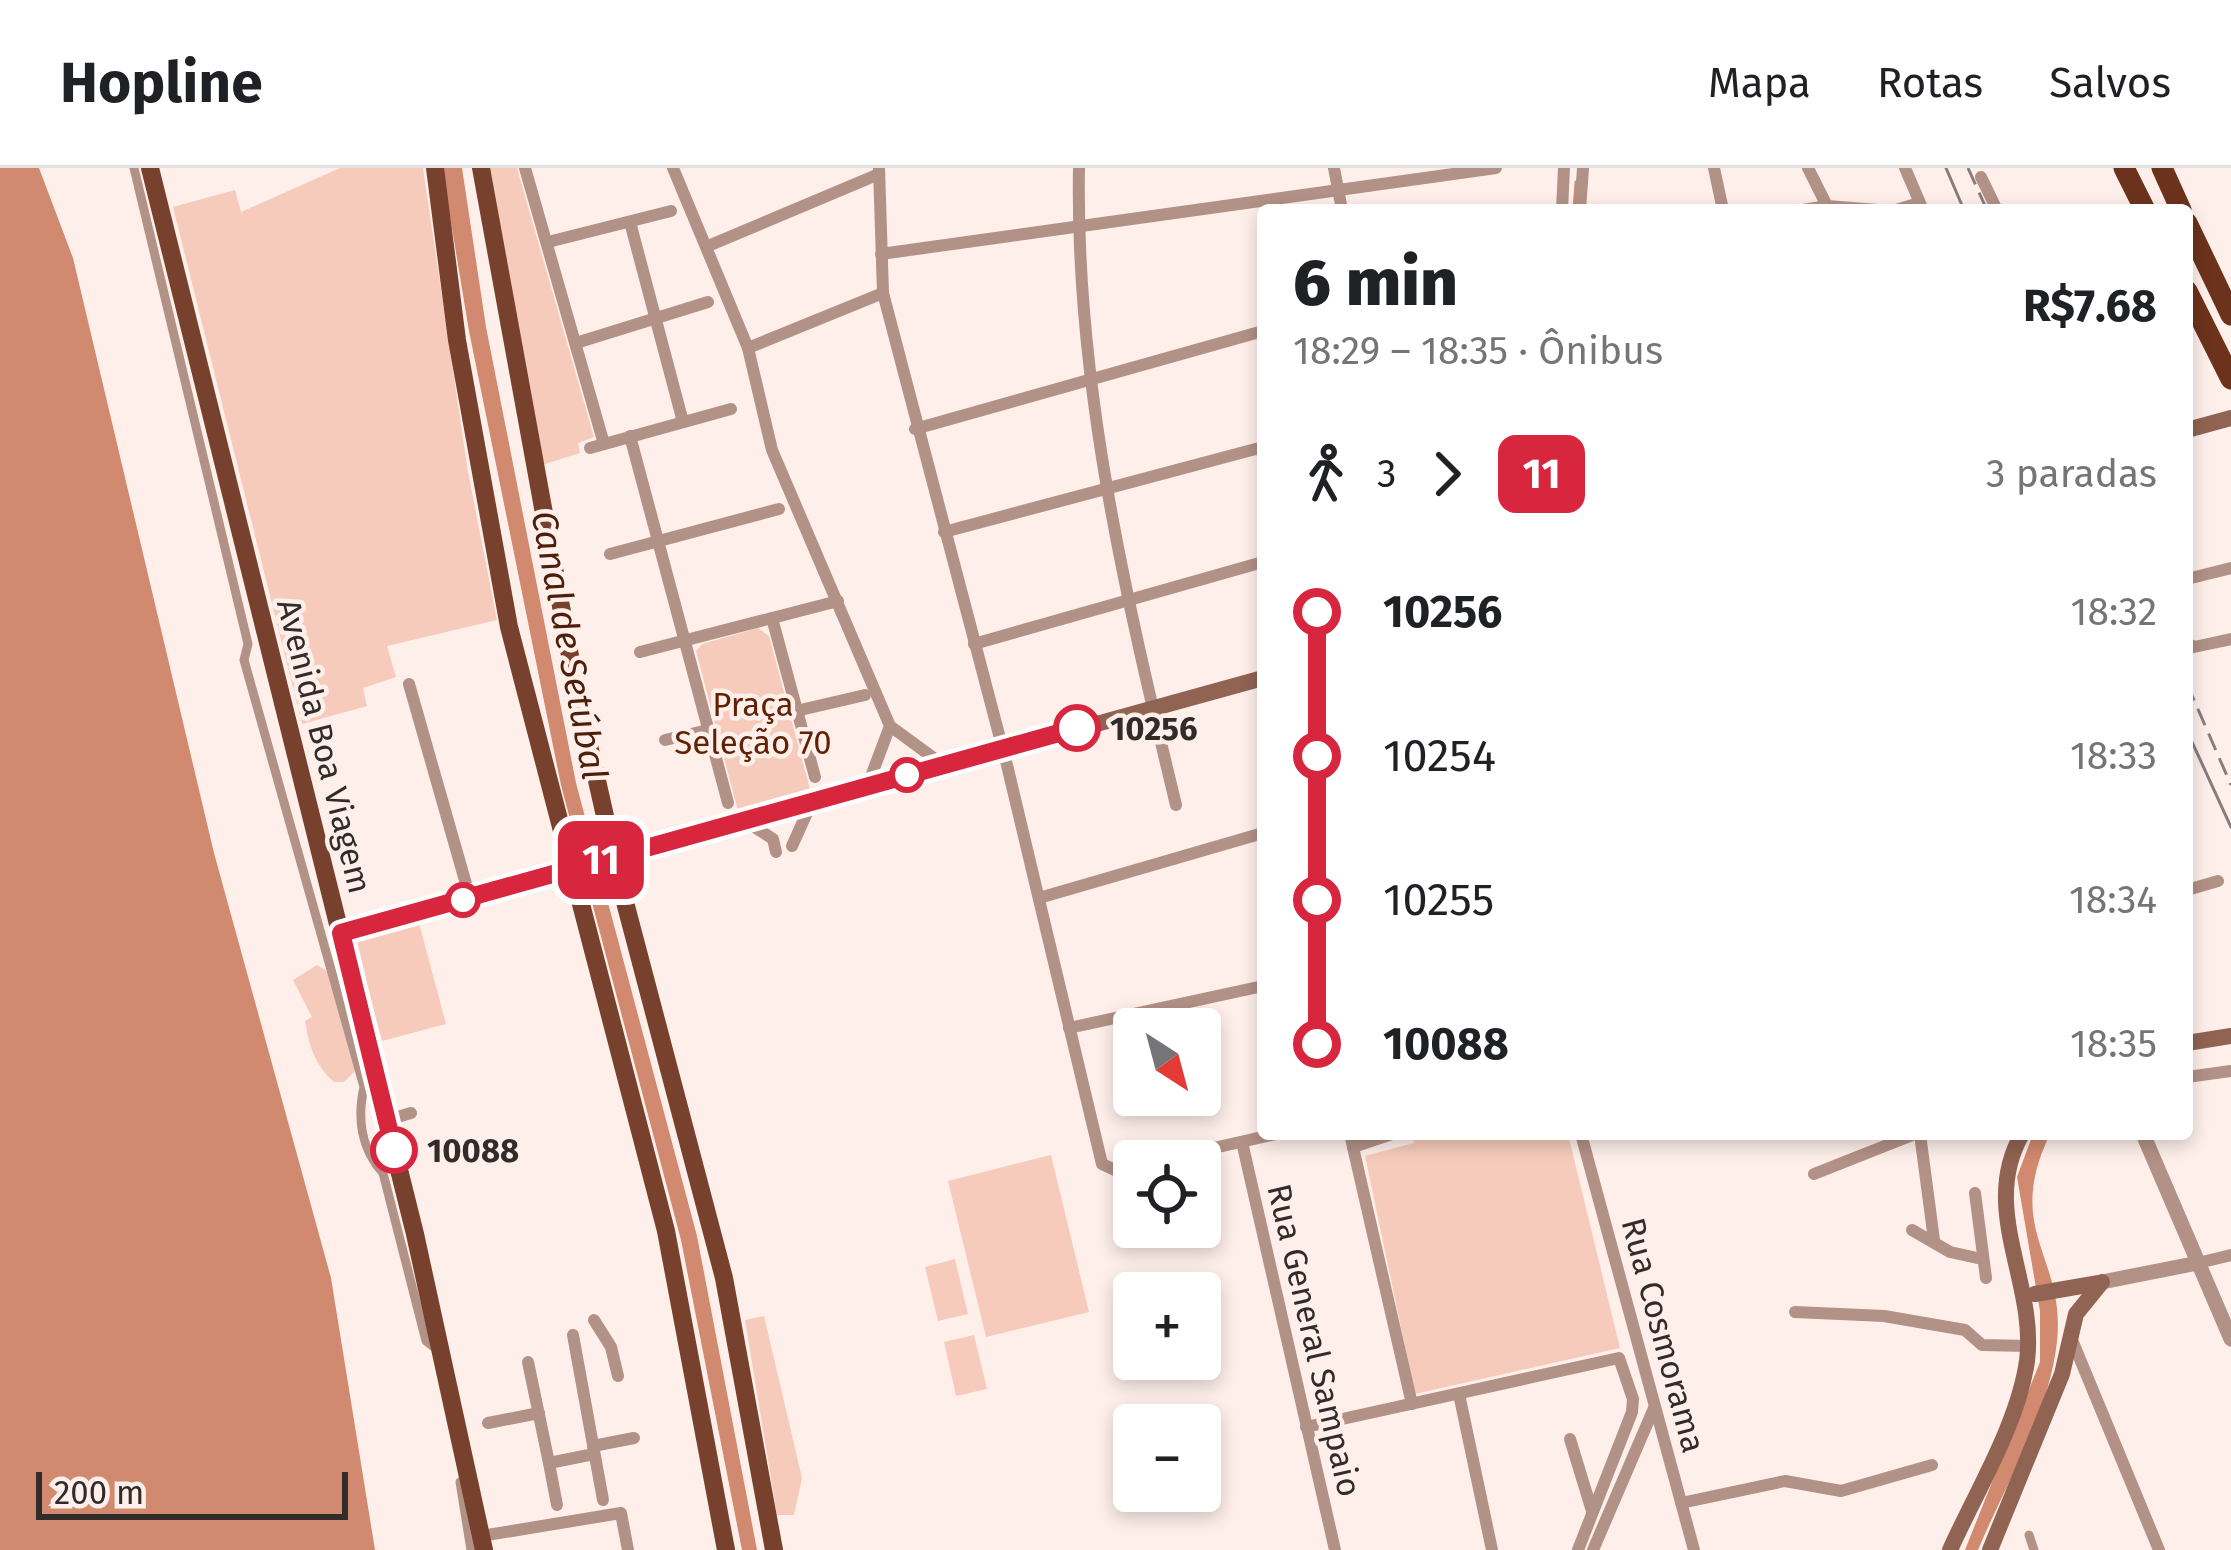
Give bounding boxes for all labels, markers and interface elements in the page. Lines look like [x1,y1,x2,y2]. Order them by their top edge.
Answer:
text: Hopline [60,49,263,117]
text: Mapa [1708,58,1811,108]
text: Rotas [1877,58,1983,108]
text: Salvos [2049,58,2171,108]
text: 6 min [1293,243,1458,322]
text: R$7.68 [2023,279,2157,333]
text: 18:29 – 18:35 · Ônibus [1293,328,1663,374]
icon: walk [1293,441,1359,507]
icon: forward [1414,441,1480,507]
text: 11 [1522,449,1561,499]
text: 3 [1377,451,1396,497]
text: 3 paradas [1986,451,2157,497]
water label: Canal de Setúbal [521,507,617,783]
text: 10256 [1383,585,1502,639]
text: 18:32 [2071,589,2157,635]
street label: Avenida Boa Viagem [268,595,380,898]
park label: Praça Seleção 70 [674,685,832,763]
marker: 10256 [1055,706,1099,750]
place label: 10256 [1110,709,1198,749]
text: 10254 [1383,729,1496,783]
text: 18:33 [2070,733,2157,779]
unlabelled marker [891,759,923,791]
line badge: 11 [547,821,655,899]
text: 11 [582,835,620,885]
text: 10255 [1383,873,1494,927]
text: 18:34 [2069,877,2157,923]
unlabelled marker [447,884,479,916]
north arrow [1113,1008,1221,1116]
map controls [1113,1008,1221,1512]
text: 10088 [1383,1017,1509,1071]
text: 18:35 [2070,1021,2157,1067]
marker: 10088 [372,1128,416,1172]
place label: 10088 [427,1131,519,1171]
button: locate [1113,1140,1221,1248]
street label: Rua General Sampaio [1259,1180,1369,1500]
street label: Rua Cosmorama [1612,1213,1714,1457]
button: + [1113,1272,1221,1380]
button: − [1113,1404,1221,1512]
scale bar [36,1466,348,1519]
text: 200 m [54,1473,144,1513]

